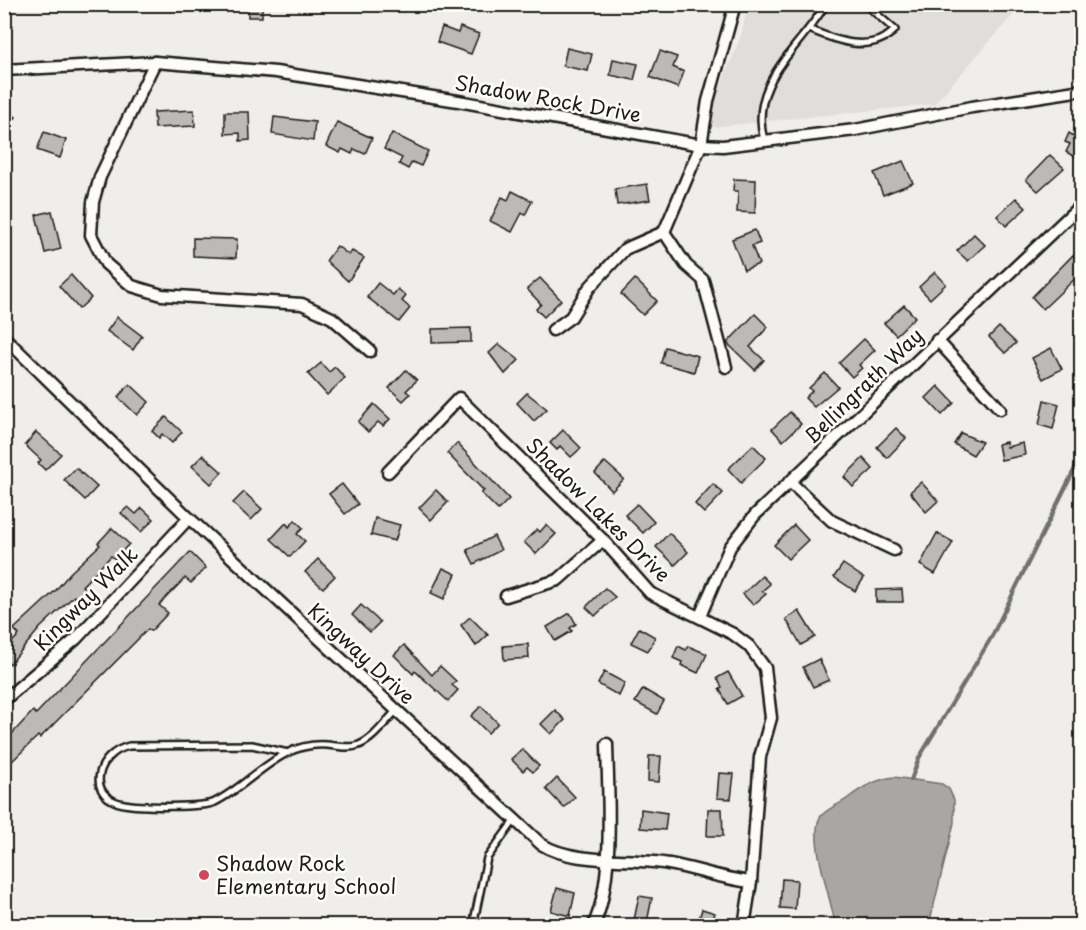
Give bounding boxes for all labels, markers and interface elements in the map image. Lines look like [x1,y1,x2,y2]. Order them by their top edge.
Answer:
street label: Shadow Rock Drive [453,67,644,129]
street label: Bellingrath Way [797,321,930,450]
street label: Shadow Lakes Drive [520,430,678,588]
street label: Kingway Walk [26,539,144,657]
street label: Kingway Drive [301,596,422,711]
place label: Shadow Rock Elementary School [216,848,396,901]
marker: Shadow Rock Elementary School [197,868,211,882]

